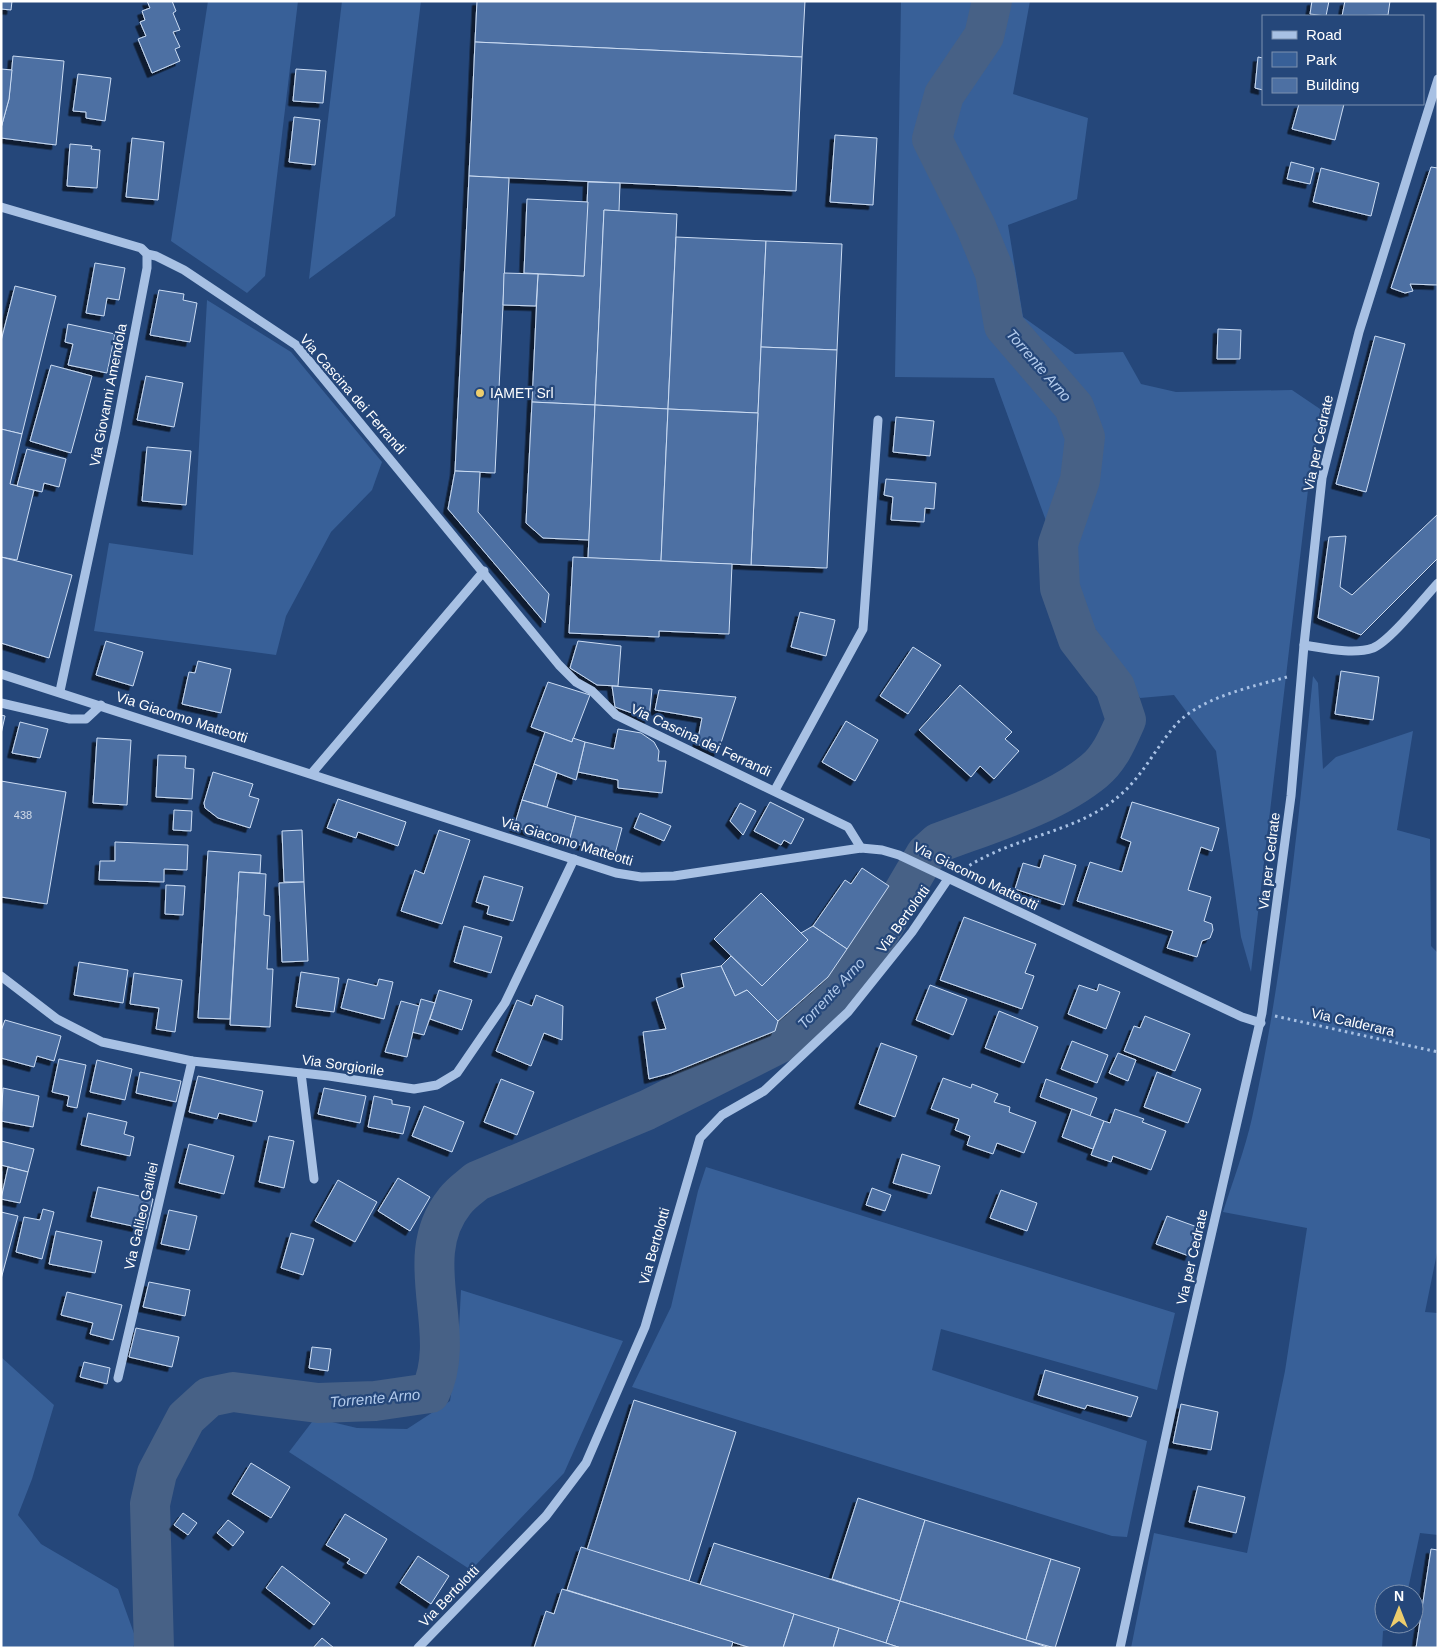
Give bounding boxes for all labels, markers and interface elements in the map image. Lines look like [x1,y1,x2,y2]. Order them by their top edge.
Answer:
legend [1262,15,1424,105]
text: Road [1306,26,1342,43]
text: Park [1306,51,1337,68]
text: Building [1306,76,1359,93]
street label: Via Giovanni Amendola [86,322,130,468]
water label: Torrente Arno [1003,325,1075,405]
street label: Via Cascina dei Ferrandi [297,331,409,457]
place label: IAMET Srl [490,385,554,401]
marker: IAMET Srl [474,387,486,399]
street label: Via per Cedrate [1300,393,1336,493]
street label: Via Giacomo Matteotti [114,688,250,746]
street label: Via Cascina dei Ferrandi [628,700,774,780]
house number: 438 [14,809,32,821]
street label: Via per Cedrate [1255,811,1283,911]
street label: Via Giacomo Matteotti [499,813,635,869]
street label: Via Giacomo Matteotti [911,839,1041,913]
street label: Via Bertolotti [873,882,933,956]
water label: Torrente Arno [794,954,868,1032]
street label: Via Calderara [1310,1005,1397,1039]
street label: Via Sorgiorile [301,1051,385,1079]
street label: Via Galileo Galilei [121,1160,161,1272]
street label: Via Bertolotti [635,1206,673,1286]
street label: Via per Cedrate [1173,1207,1211,1306]
water label: Torrente Arno [329,1386,421,1410]
street label: Via Bertolotti [416,1562,482,1630]
north arrow [1374,1584,1424,1634]
text: N [1394,1588,1404,1604]

